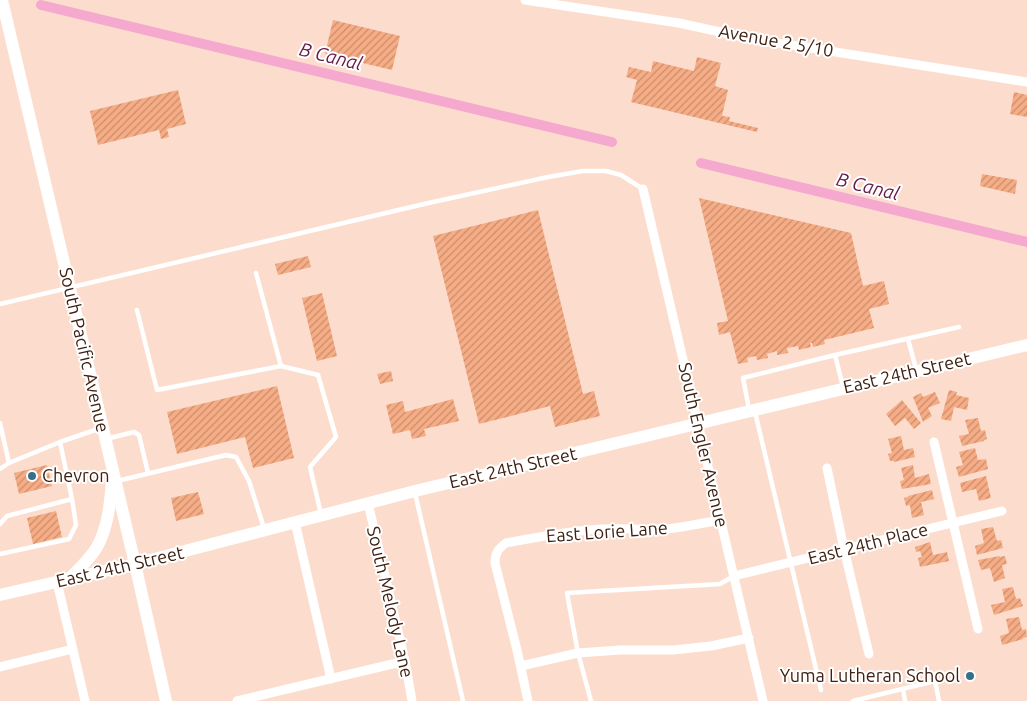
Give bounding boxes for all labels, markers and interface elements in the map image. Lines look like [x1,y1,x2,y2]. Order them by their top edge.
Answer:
street label: Avenue 2 5/10 [717,20,835,60]
water label: B Canal [297,38,365,75]
water label: B Canal [834,168,902,205]
street label: South Pacific Avenue [56,265,114,434]
street label: East 24th Street [841,348,973,396]
street label: South Engler Avenue [675,360,733,529]
street label: East 24th Street [447,443,579,491]
place label: Chevron [42,465,110,485]
marker: Chevron [26,470,38,482]
street label: East Lorie Lane [545,517,668,545]
street label: East 24th Place [806,518,930,568]
street label: South Melody Lane [364,524,418,679]
street label: East 24th Street [54,542,186,590]
place label: Yuma Lutheran School [780,665,960,685]
marker: Yuma Lutheran School [964,670,976,682]

